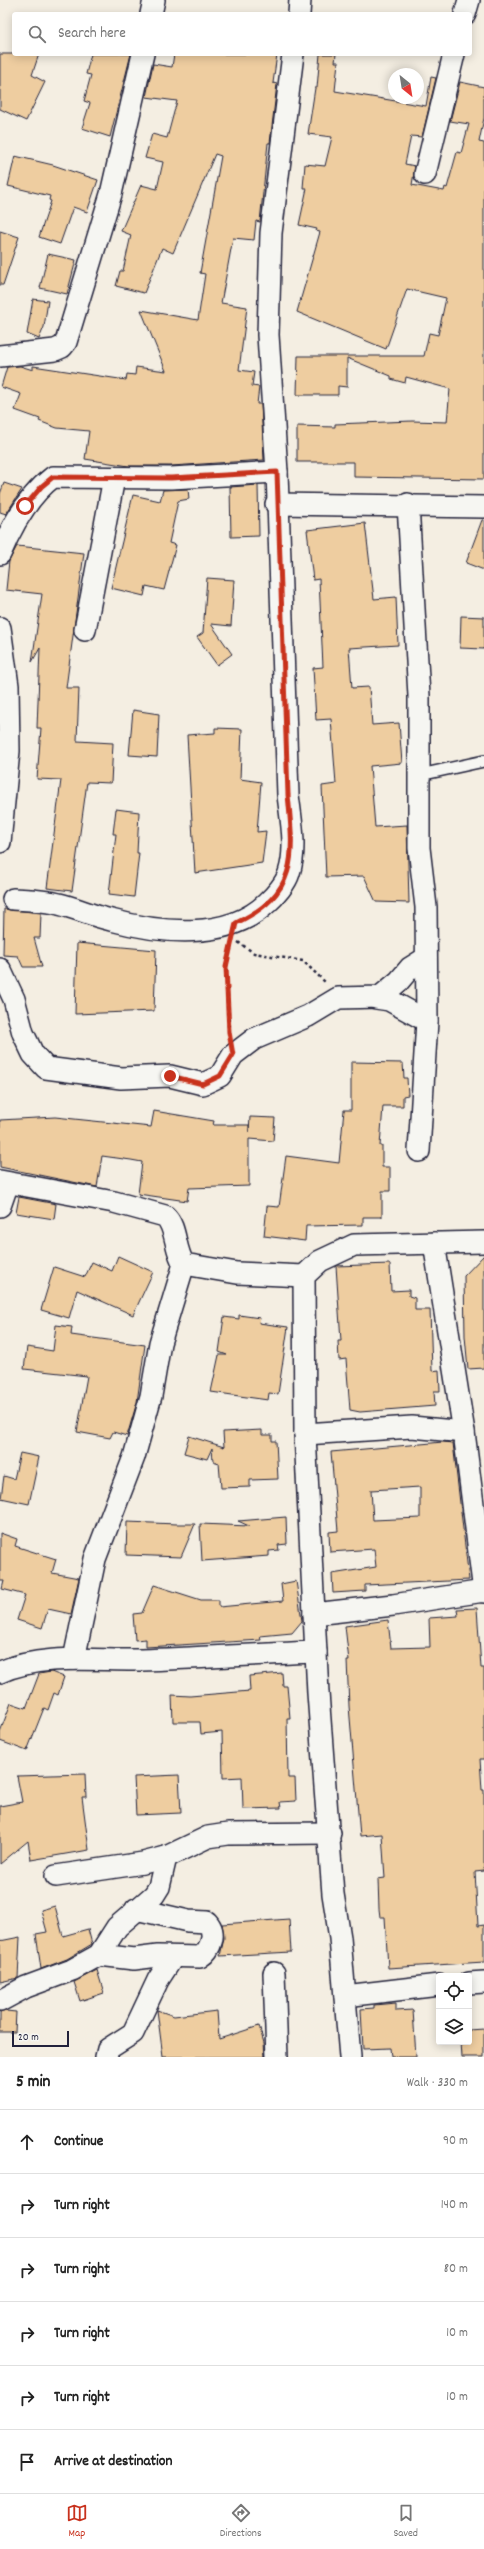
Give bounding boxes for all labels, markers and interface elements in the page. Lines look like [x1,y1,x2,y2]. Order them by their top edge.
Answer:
search box [12,12,472,56]
icon: search [26,23,48,45]
text: Search here [58,23,126,45]
north arrow [388,68,424,104]
route start [16,497,34,515]
route end [161,1067,179,1085]
map controls [436,1973,472,2045]
button: locate [436,1973,472,2009]
button: layers [436,2009,472,2045]
scale bar [12,2029,69,2048]
text: 20 m [18,2030,39,2046]
text: 5 min [16,2071,50,2095]
text: Walk · 330 m [407,2074,468,2093]
icon: ahead [16,2131,38,2153]
text: Continue [54,2131,103,2153]
text: 90 m [443,2132,468,2151]
icon: right [16,2195,38,2217]
text: Turn right [54,2195,110,2217]
text: 140 m [441,2196,468,2215]
icon: right [16,2259,38,2281]
text: Turn right [54,2259,110,2281]
text: 80 m [444,2260,468,2279]
icon: right [16,2323,38,2345]
text: Turn right [54,2323,110,2345]
text: 10 m [446,2324,468,2343]
icon: right [16,2387,38,2409]
text: Turn right [54,2387,110,2409]
text: 10 m [446,2388,468,2407]
icon: arrive [16,2451,38,2473]
text: Arrive at destination [54,2451,172,2473]
tab: Map [66,2502,88,2542]
tab: Directions [220,2502,262,2542]
tab: Saved [393,2502,418,2542]

